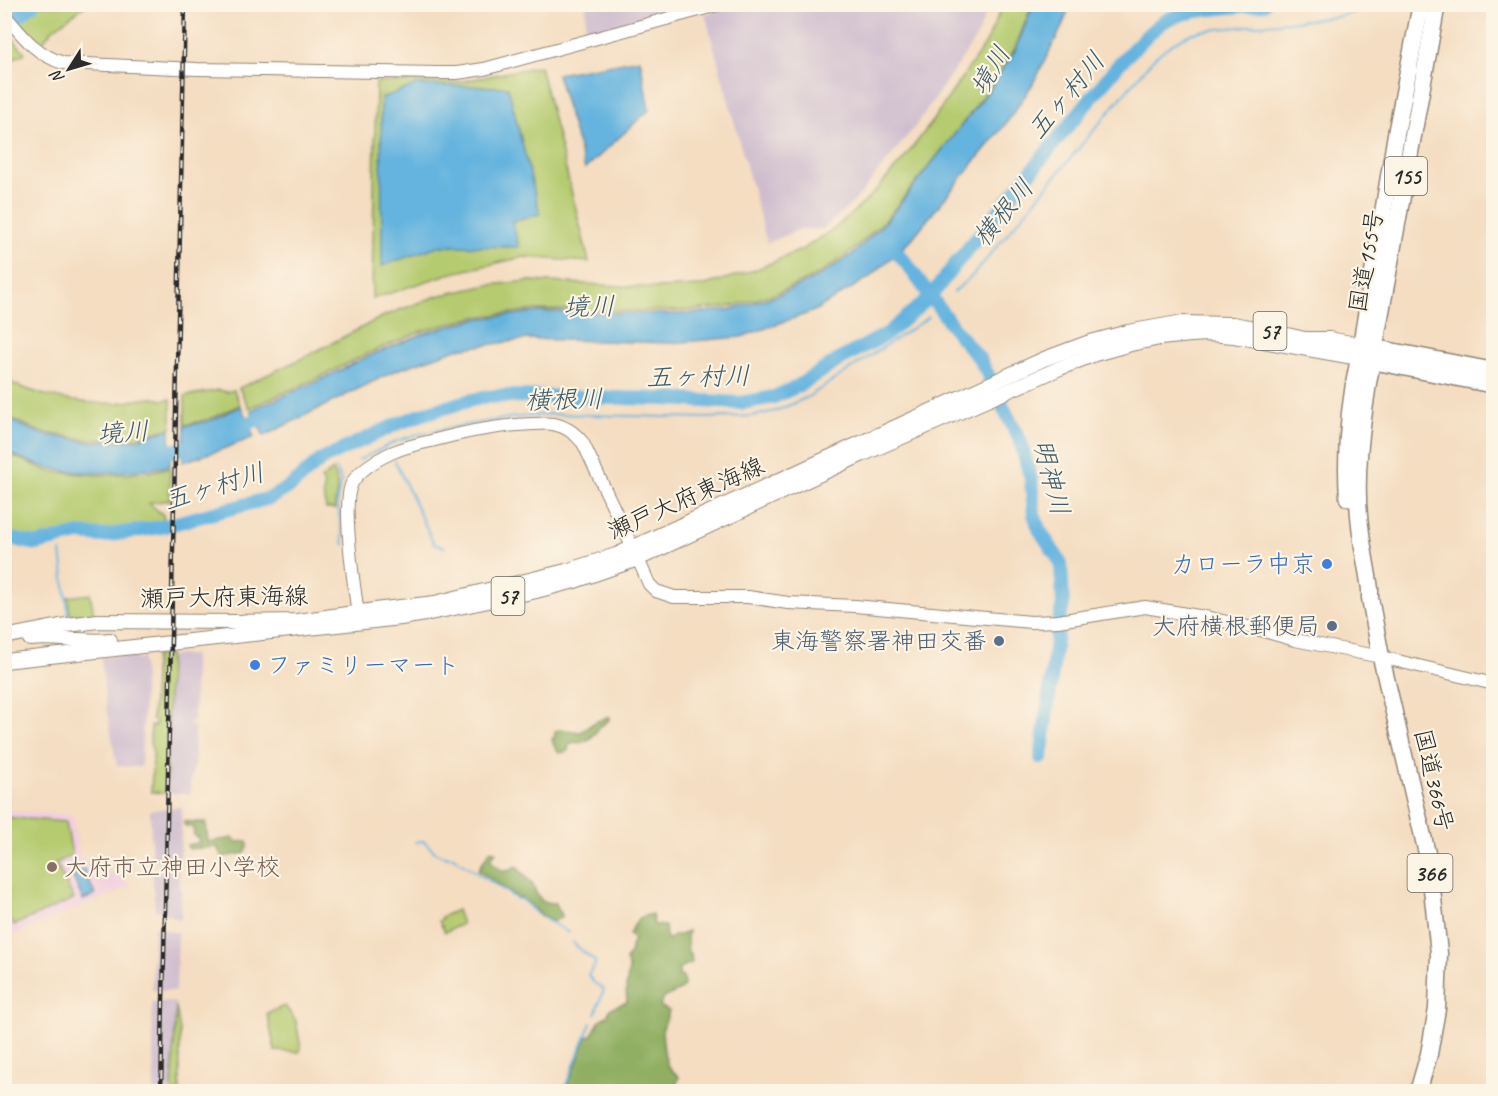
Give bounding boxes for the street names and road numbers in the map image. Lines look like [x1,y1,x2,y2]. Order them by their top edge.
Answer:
road number: 155 [1385,157,1427,195]
street label: 国道155号 [1342,207,1390,315]
road number: 57 [1254,312,1286,350]
street label: 瀬戸大府東海線 [603,450,769,546]
road number: 57 [492,577,524,615]
street label: 瀬戸大府東海線 [140,581,308,613]
street label: 国道366号 [1408,726,1460,834]
road number: 366 [1408,854,1452,892]

